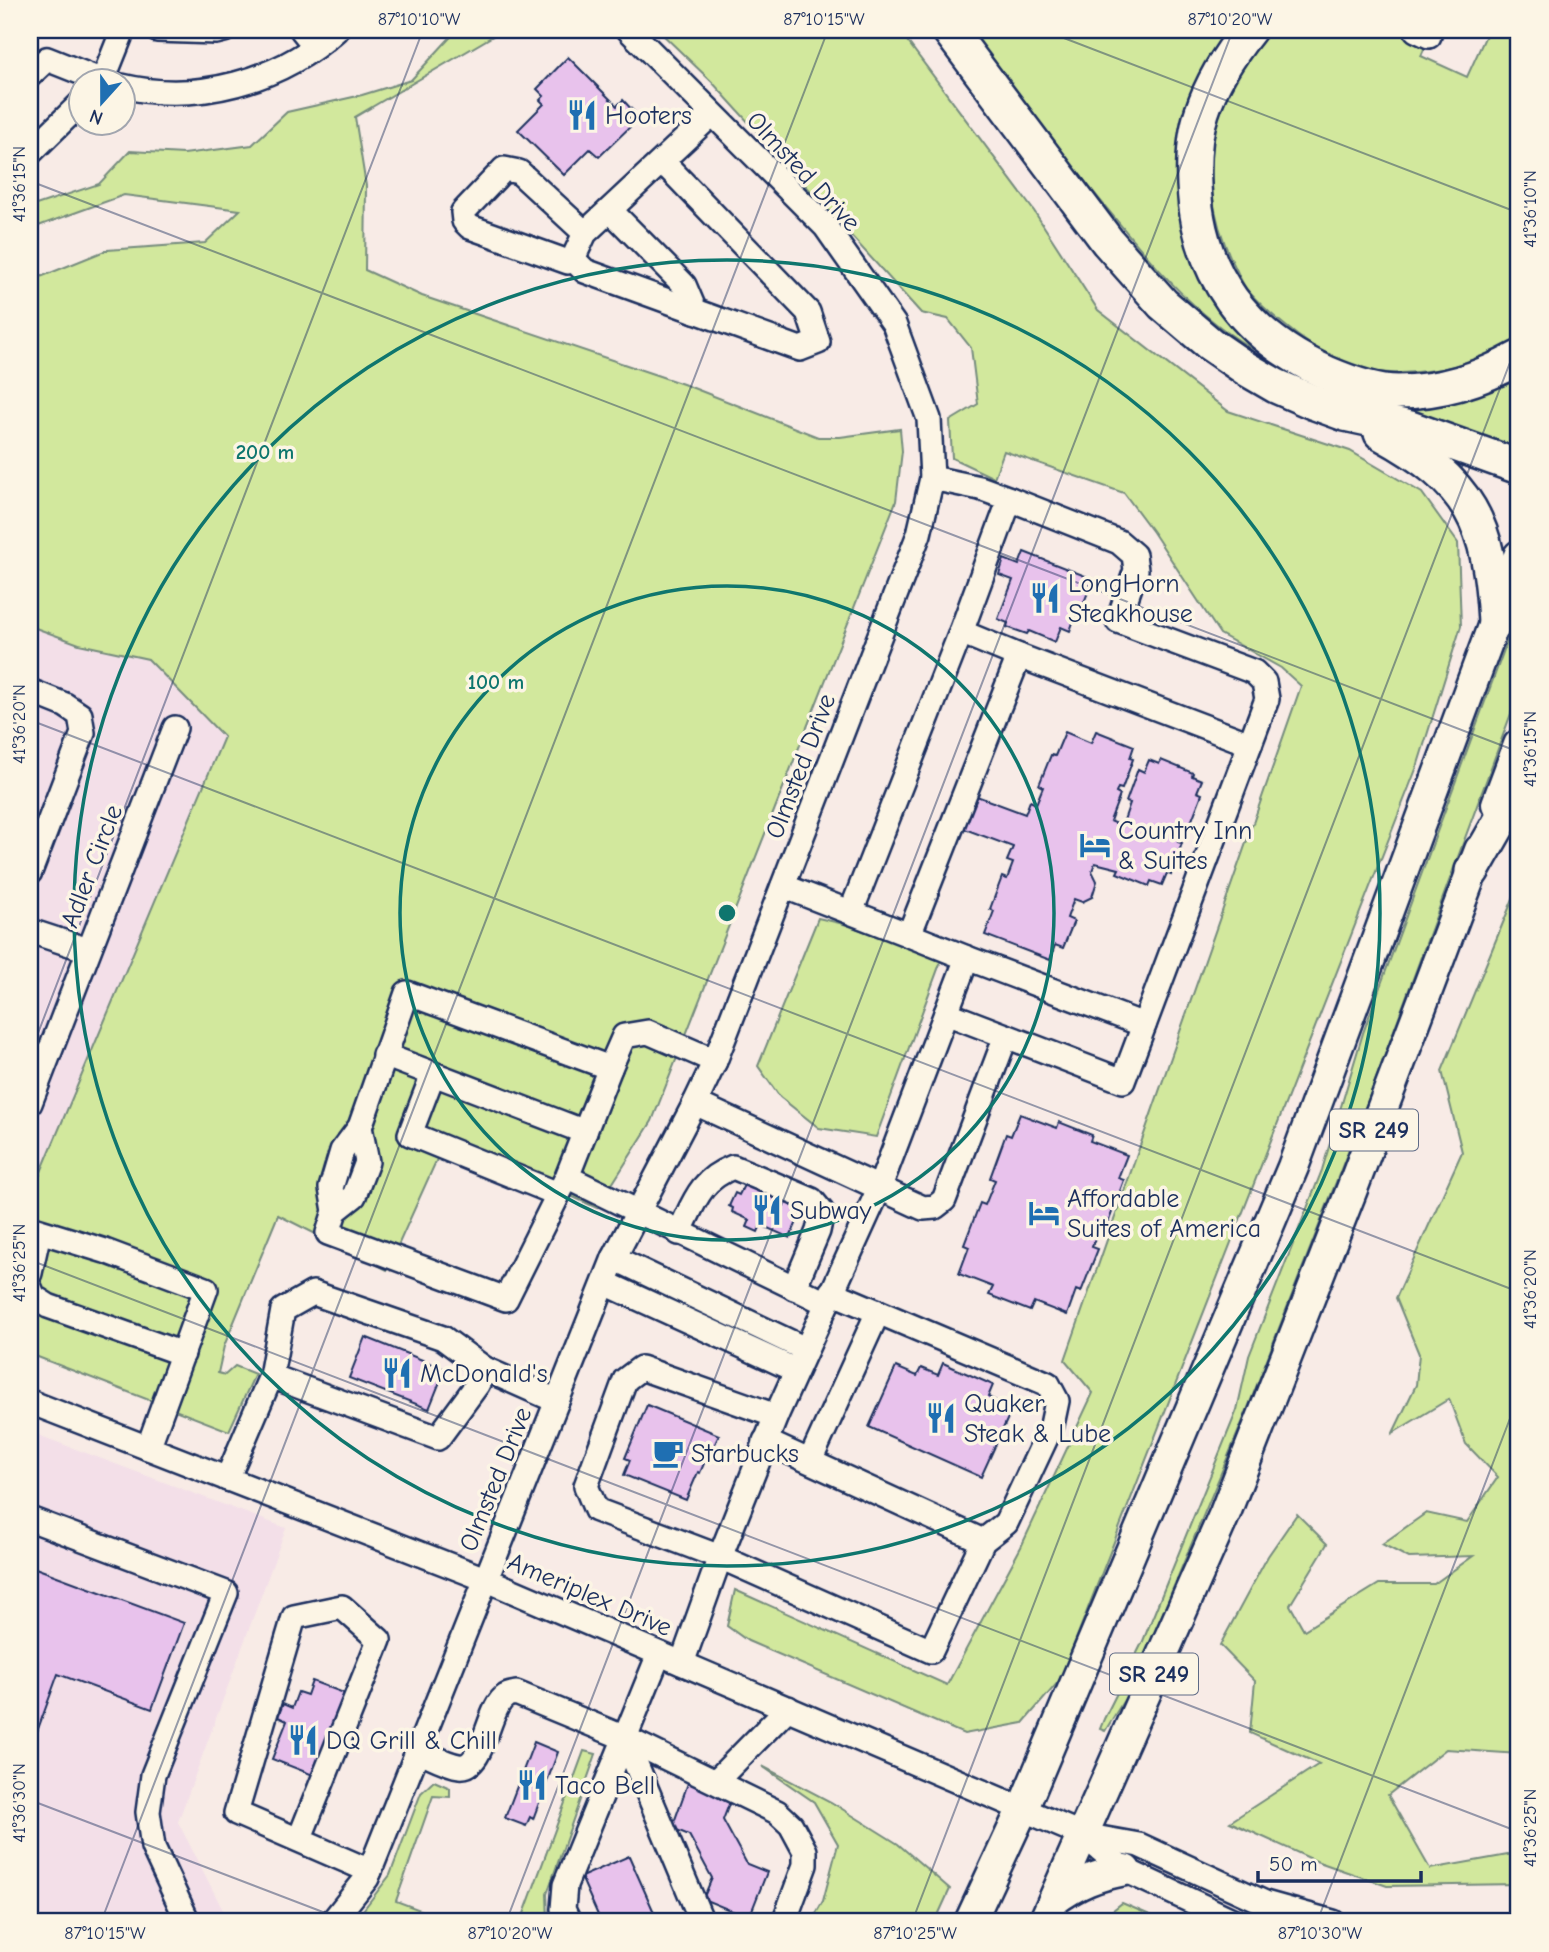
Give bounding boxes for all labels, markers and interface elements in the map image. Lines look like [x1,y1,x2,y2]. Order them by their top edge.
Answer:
text: 87°10'10"W [378,9,461,30]
text: 87°10'15"W [783,9,865,30]
text: 87°10'20"W [1188,9,1273,30]
north arrow [66,66,136,136]
restaurant icon: Hooters [565,98,599,132]
place label: Hooters [605,101,692,131]
text: N [87,104,106,129]
street label: Olmsted Drive [740,106,866,238]
text: 41°36'15"N [9,146,30,222]
text: 41°36'10"N [1520,170,1541,248]
text: 200 m [236,440,294,464]
place label: LongHorn Steakhouse [1068,569,1193,629]
restaurant icon: LongHorn Steakhouse [1028,581,1062,615]
text: 100 m [468,670,524,694]
text: 41°36'20"N [9,684,30,764]
street label: Olmsted Drive [760,690,842,843]
text: 41°36'15"N [1520,711,1541,787]
street label: Adler Circle [55,801,129,932]
place label: Country Inn & Suites [1118,816,1252,876]
hotel icon: Country Inn & Suites [1078,828,1112,862]
centre of rings [715,901,739,925]
road number: SR 249 [1330,1110,1418,1150]
place label: Affordable Suites of America [1067,1184,1261,1244]
restaurant icon: Subway [750,1193,784,1227]
place label: Subway [790,1196,872,1226]
hotel icon: Affordable Suites of America [1027,1196,1061,1230]
text: 41°36'25"N [9,1224,30,1302]
text: 41°36'20"N [1520,1249,1541,1329]
restaurant icon: McDonald's [380,1356,414,1390]
place label: McDonald's [420,1359,548,1389]
place label: Quaker Steak & Lube [964,1389,1111,1449]
restaurant icon: Quaker Steak & Lube [924,1401,958,1435]
street label: Olmsted Drive [453,1403,538,1556]
cafe icon: Starbucks [651,1436,685,1470]
place label: Starbucks [691,1439,799,1469]
street label: Ameriplex Drive [503,1547,676,1643]
road number: SR 249 [1110,1654,1198,1694]
restaurant icon: DQ Grill & Chill [286,1723,320,1757]
place label: DQ Grill & Chill [326,1726,497,1756]
text: 41°36'30"N [9,1763,30,1843]
restaurant icon: Taco Bell [515,1768,549,1802]
place label: Taco Bell [555,1771,655,1801]
text: 41°36'25"N [1520,1789,1541,1867]
scale bar [1258,1840,1421,1884]
text: 50 m [1269,1852,1318,1876]
text: 87°10'15"W [64,1923,146,1944]
text: 87°10'20"W [468,1923,553,1944]
text: 87°10'25"W [873,1923,957,1944]
text: 87°10'30"W [1278,1923,1363,1944]

